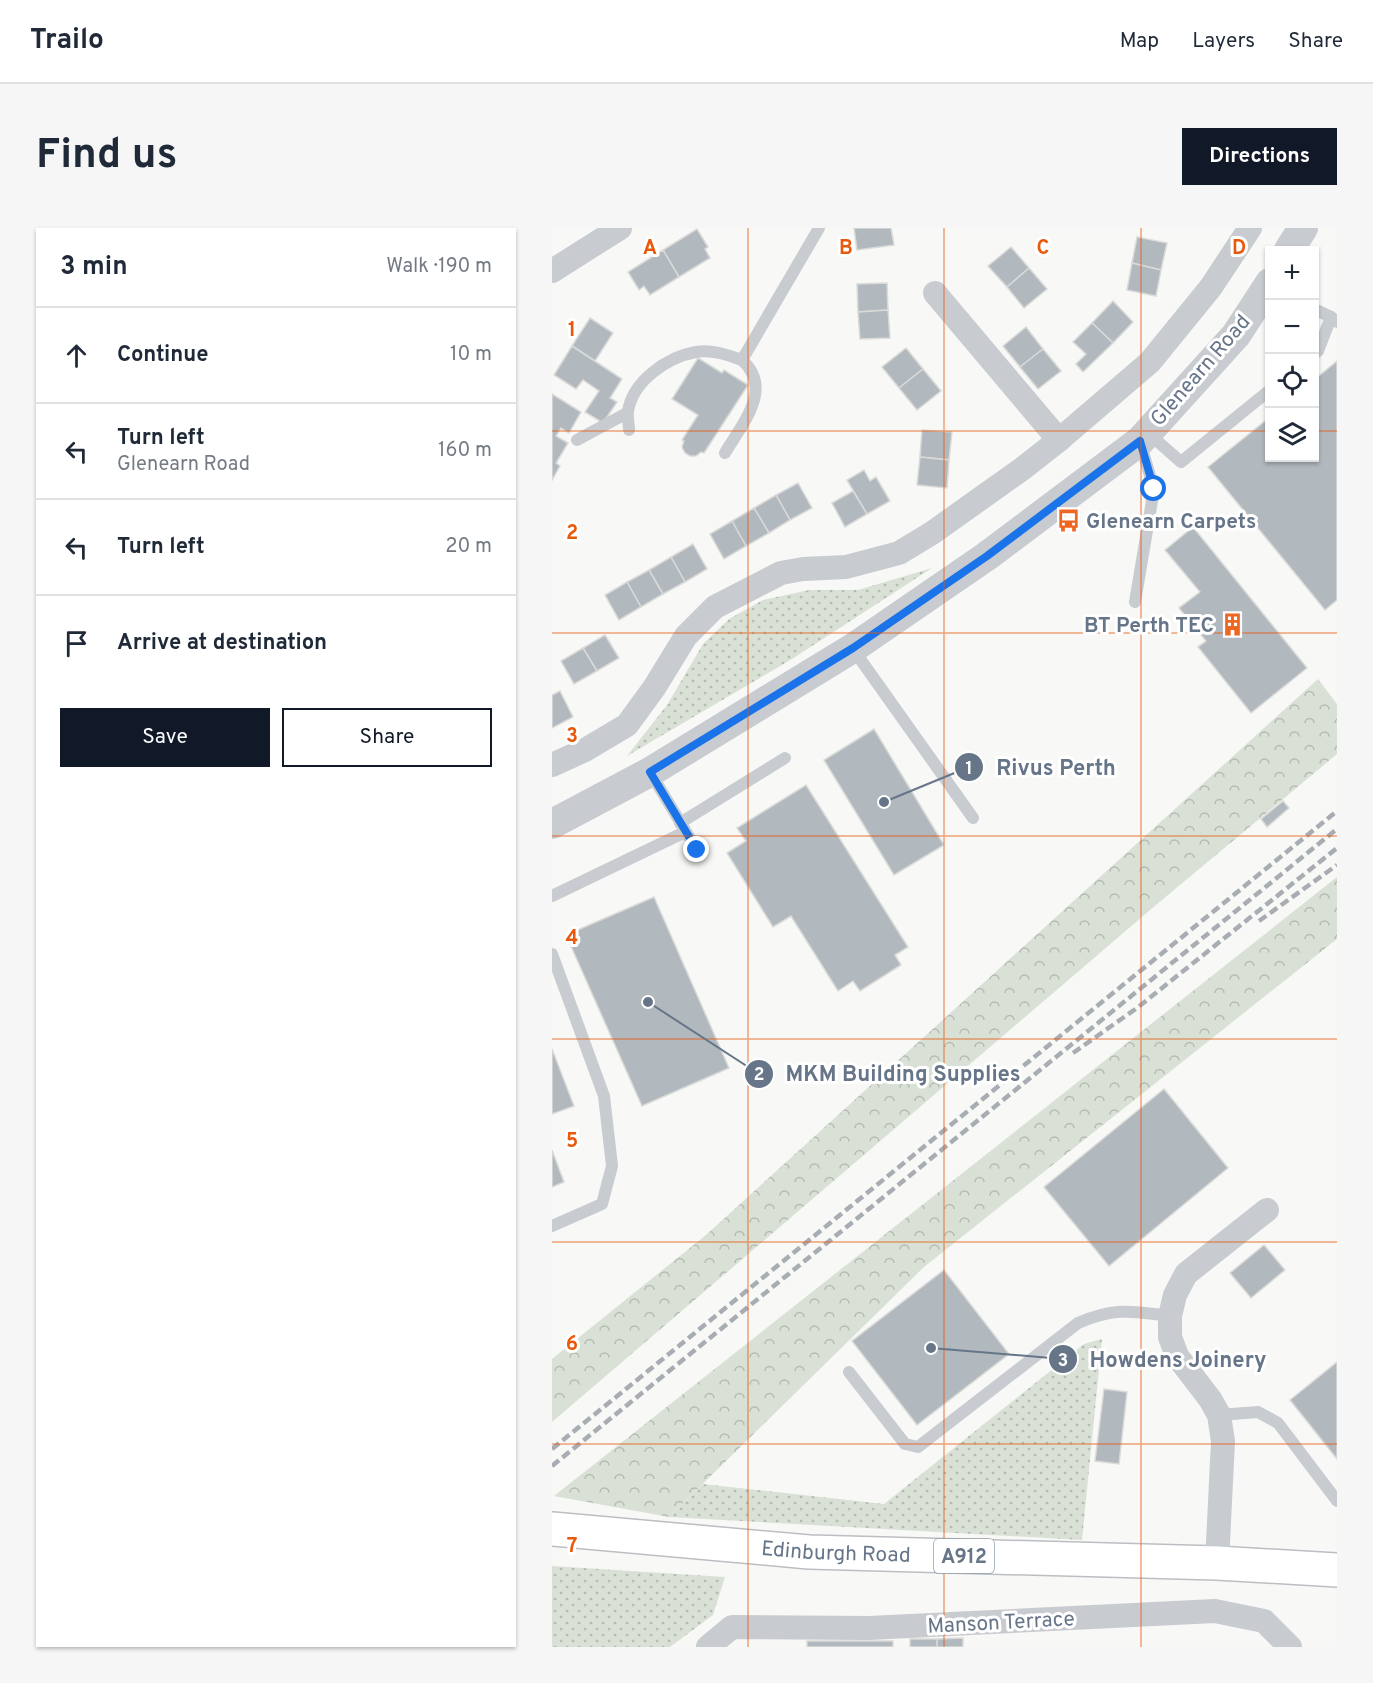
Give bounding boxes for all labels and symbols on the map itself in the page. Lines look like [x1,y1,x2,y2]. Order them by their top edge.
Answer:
text: A [643,236,657,262]
text: B [839,236,853,262]
text: C [1037,236,1049,262]
text: D [1232,236,1246,262]
street label: Glenearn Road [1145,309,1257,432]
text: 1 [568,318,576,344]
route start [1140,475,1166,501]
bus stop icon: Glenearn Carpets [1055,508,1081,534]
place label: Glenearn Carpets [1086,509,1256,536]
text: 2 [566,521,578,547]
building icon: BT Perth TEC [1219,612,1245,638]
place label: BT Perth TEC [1084,613,1214,640]
text: 3 [566,724,578,750]
callout: Rivus Perth [954,747,1127,787]
text: Rivus Perth [996,756,1116,783]
text: 1 [965,758,973,781]
route end [683,836,709,862]
text: 4 [566,926,578,952]
callout: MKM Building Supplies [744,1054,1033,1094]
text: MKM Building Supplies [785,1062,1021,1089]
text: 2 [753,1064,765,1087]
text: 5 [566,1129,578,1155]
text: 6 [566,1332,578,1358]
callout: Howdens Joinery [1048,1339,1279,1379]
text: Howdens Joinery [1089,1348,1267,1375]
text: 3 [1058,1350,1068,1373]
text: 7 [567,1534,577,1560]
street label: Edinburgh Road [760,1536,911,1570]
road number: A912 [934,1539,994,1573]
street label: Manson Terrace [927,1606,1075,1641]

